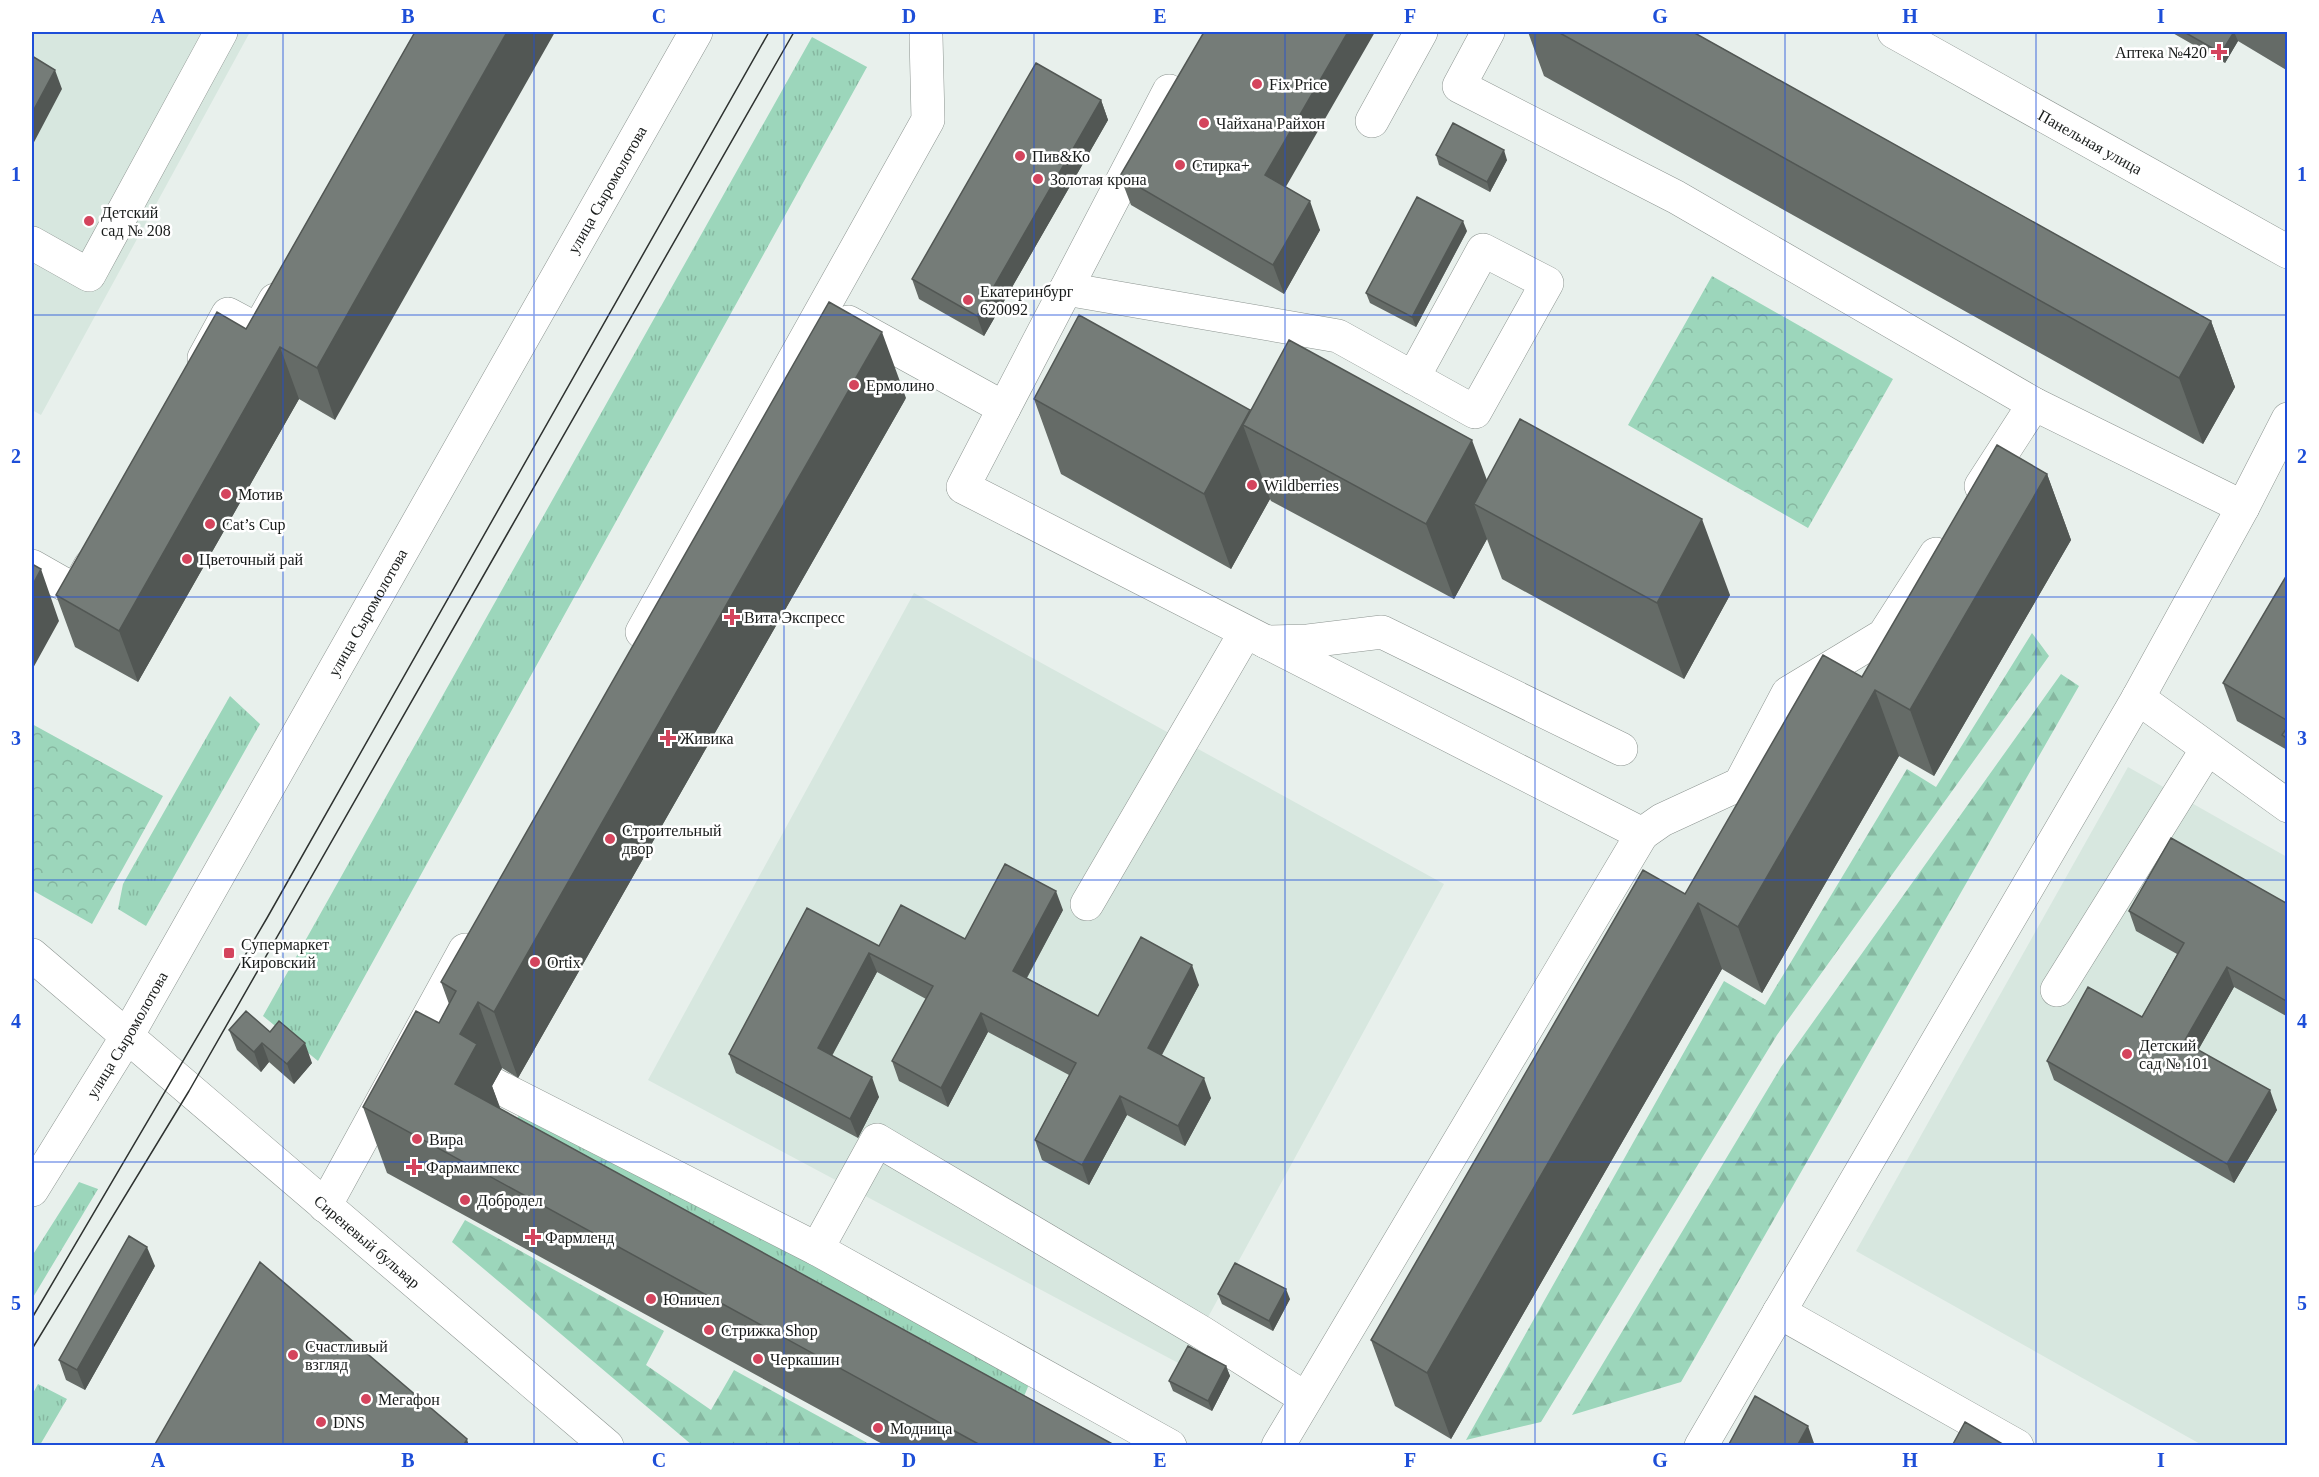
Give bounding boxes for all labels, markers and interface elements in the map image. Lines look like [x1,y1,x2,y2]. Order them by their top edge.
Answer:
text: A [151,5,166,27]
text: B [401,5,415,27]
text: C [652,5,666,27]
text: D [902,5,916,27]
text: E [1153,5,1167,27]
text: F [1404,5,1416,27]
text: G [1652,5,1668,27]
text: H [1902,5,1918,27]
text: I [2157,5,2165,27]
place label: Аптека №420 [2115,44,2207,61]
marker: Аптека №420 [2212,45,2226,59]
place label: Fix Price [1269,76,1327,93]
marker: Fix Price [1250,77,1264,91]
street label: Панельная улица [2036,106,2145,177]
place label: Чайхана Райхон [1216,115,1326,132]
marker: Чайхана Райхон [1197,116,1211,130]
street label: улица Сыромолотова [564,123,650,257]
place label: Пив&Ко [1032,148,1090,165]
marker: Пив&Ко [1013,149,1027,163]
place label: Стирка+ [1192,157,1250,175]
marker: Стирка+ [1173,158,1187,172]
text: 1 [11,163,21,185]
text: 1 [2297,163,2307,185]
place label: Золотая крона [1050,171,1147,189]
marker: Золотая крона [1031,172,1045,186]
place label: Детский сад № 208 [101,204,171,240]
marker: Детский сад № 208 [82,214,96,228]
place label: Екатеринбург 620092 [980,283,1074,318]
marker: Екатеринбург 620092 [961,293,975,307]
place label: Ермолино [866,377,935,395]
marker: Ермолино [847,378,861,392]
text: 2 [11,445,21,467]
text: 2 [2297,445,2307,467]
place label: Wildberries [1264,477,1339,494]
marker: Wildberries [1245,478,1259,492]
place label: Мотив [238,486,283,503]
marker: Мотив [219,487,233,501]
place label: Cat’s Cup [222,516,286,534]
marker: Cat’s Cup [203,517,217,531]
street label: улица Сыромолотова [324,546,410,679]
place label: Цветочный рай [199,551,304,569]
marker: Цветочный рай [180,552,194,566]
place label: Вита Экспресс [744,609,845,627]
marker: Вита Экспресс [725,610,739,624]
text: 3 [11,727,21,749]
text: 3 [2297,727,2307,749]
place label: Живика [680,730,734,747]
marker: Живика [661,731,675,745]
place label: Строительный двор [622,822,722,858]
marker: Строительный двор [603,832,617,846]
place label: Супермаркет Кировский [241,936,329,972]
marker: Супермаркет Кировский [222,946,236,960]
place label: Ortix [547,954,581,971]
marker: Ortix [528,955,542,969]
street label: улица Сыромолотова [83,968,170,1101]
text: 4 [11,1010,21,1032]
text: 4 [2297,1010,2307,1032]
place label: Детский сад № 101 [2139,1037,2209,1073]
marker: Детский сад № 101 [2120,1047,2134,1061]
place label: Вира [429,1131,463,1149]
marker: Вира [410,1132,424,1146]
place label: Фармаимпекс [426,1159,519,1177]
marker: Фармаимпекс [407,1160,421,1174]
street label: Сиреневый бульвар [311,1192,424,1292]
place label: Добродел [477,1192,543,1210]
marker: Добродел [458,1193,472,1207]
place label: Фармленд [545,1229,614,1247]
marker: Фармленд [526,1230,540,1244]
place label: Юничел [663,1291,720,1308]
text: 5 [11,1292,21,1314]
marker: Юничел [644,1292,658,1306]
text: 5 [2297,1292,2307,1314]
place label: Стрижка Shop [721,1322,818,1340]
marker: Стрижка Shop [702,1323,716,1337]
place label: Счастливый взгляд [305,1338,388,1374]
marker: Счастливый взгляд [286,1348,300,1362]
place label: Черкашин [770,1351,840,1369]
marker: Черкашин [751,1352,765,1366]
place label: Мегафон [378,1391,440,1409]
marker: Мегафон [359,1392,373,1406]
place label: DNS [333,1414,365,1431]
marker: DNS [314,1415,328,1429]
place label: Модница [890,1420,952,1438]
marker: Модница [871,1421,885,1435]
text: A [151,1449,166,1471]
text: B [401,1449,415,1471]
text: C [652,1449,666,1471]
text: D [902,1449,916,1471]
text: E [1153,1449,1167,1471]
text: F [1404,1449,1416,1471]
text: G [1652,1449,1668,1471]
text: H [1902,1449,1918,1471]
text: I [2157,1449,2165,1471]

